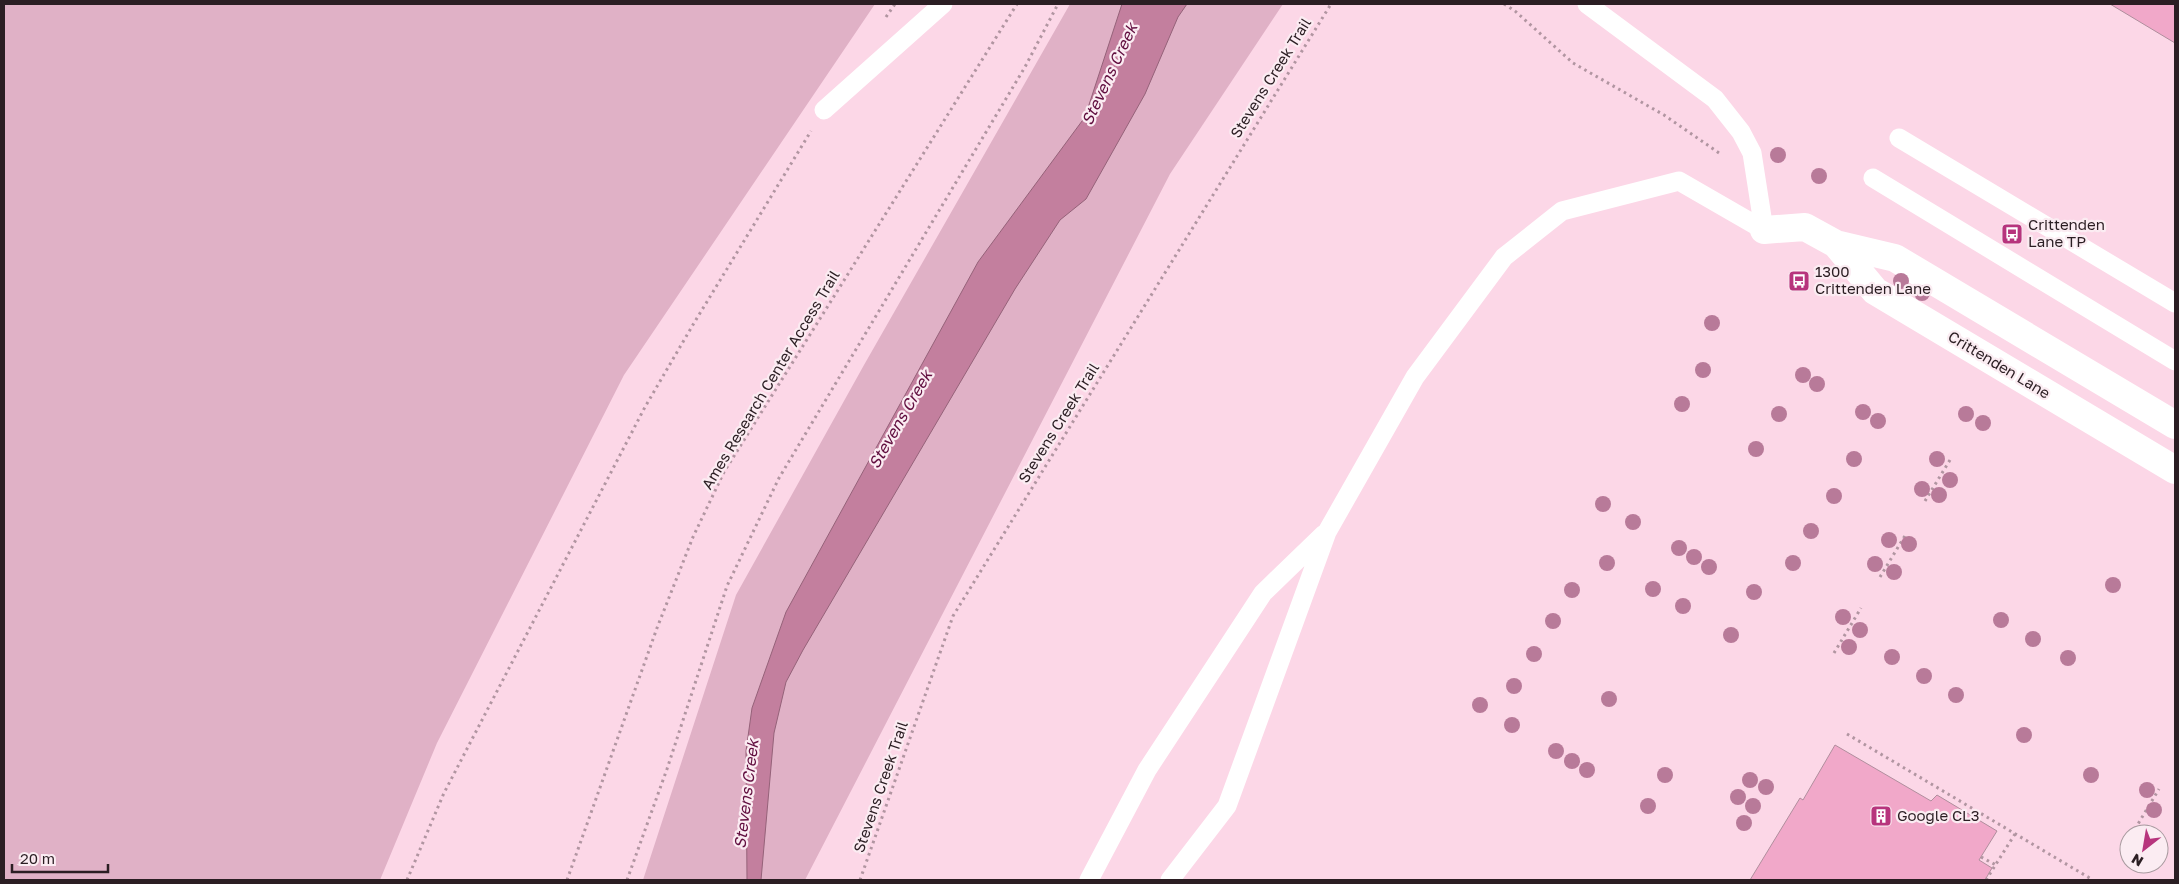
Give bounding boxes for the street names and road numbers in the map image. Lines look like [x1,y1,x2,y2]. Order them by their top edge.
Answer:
street label: Stevens Creek Trail [1226,14,1314,141]
street label: Ames Research Center Access Trail [697,267,843,492]
street label: Crittenden Lane [1945,327,2054,402]
street label: Stevens Creek Trail [1014,359,1102,486]
street label: Stevens Creek Trail [849,718,911,855]

